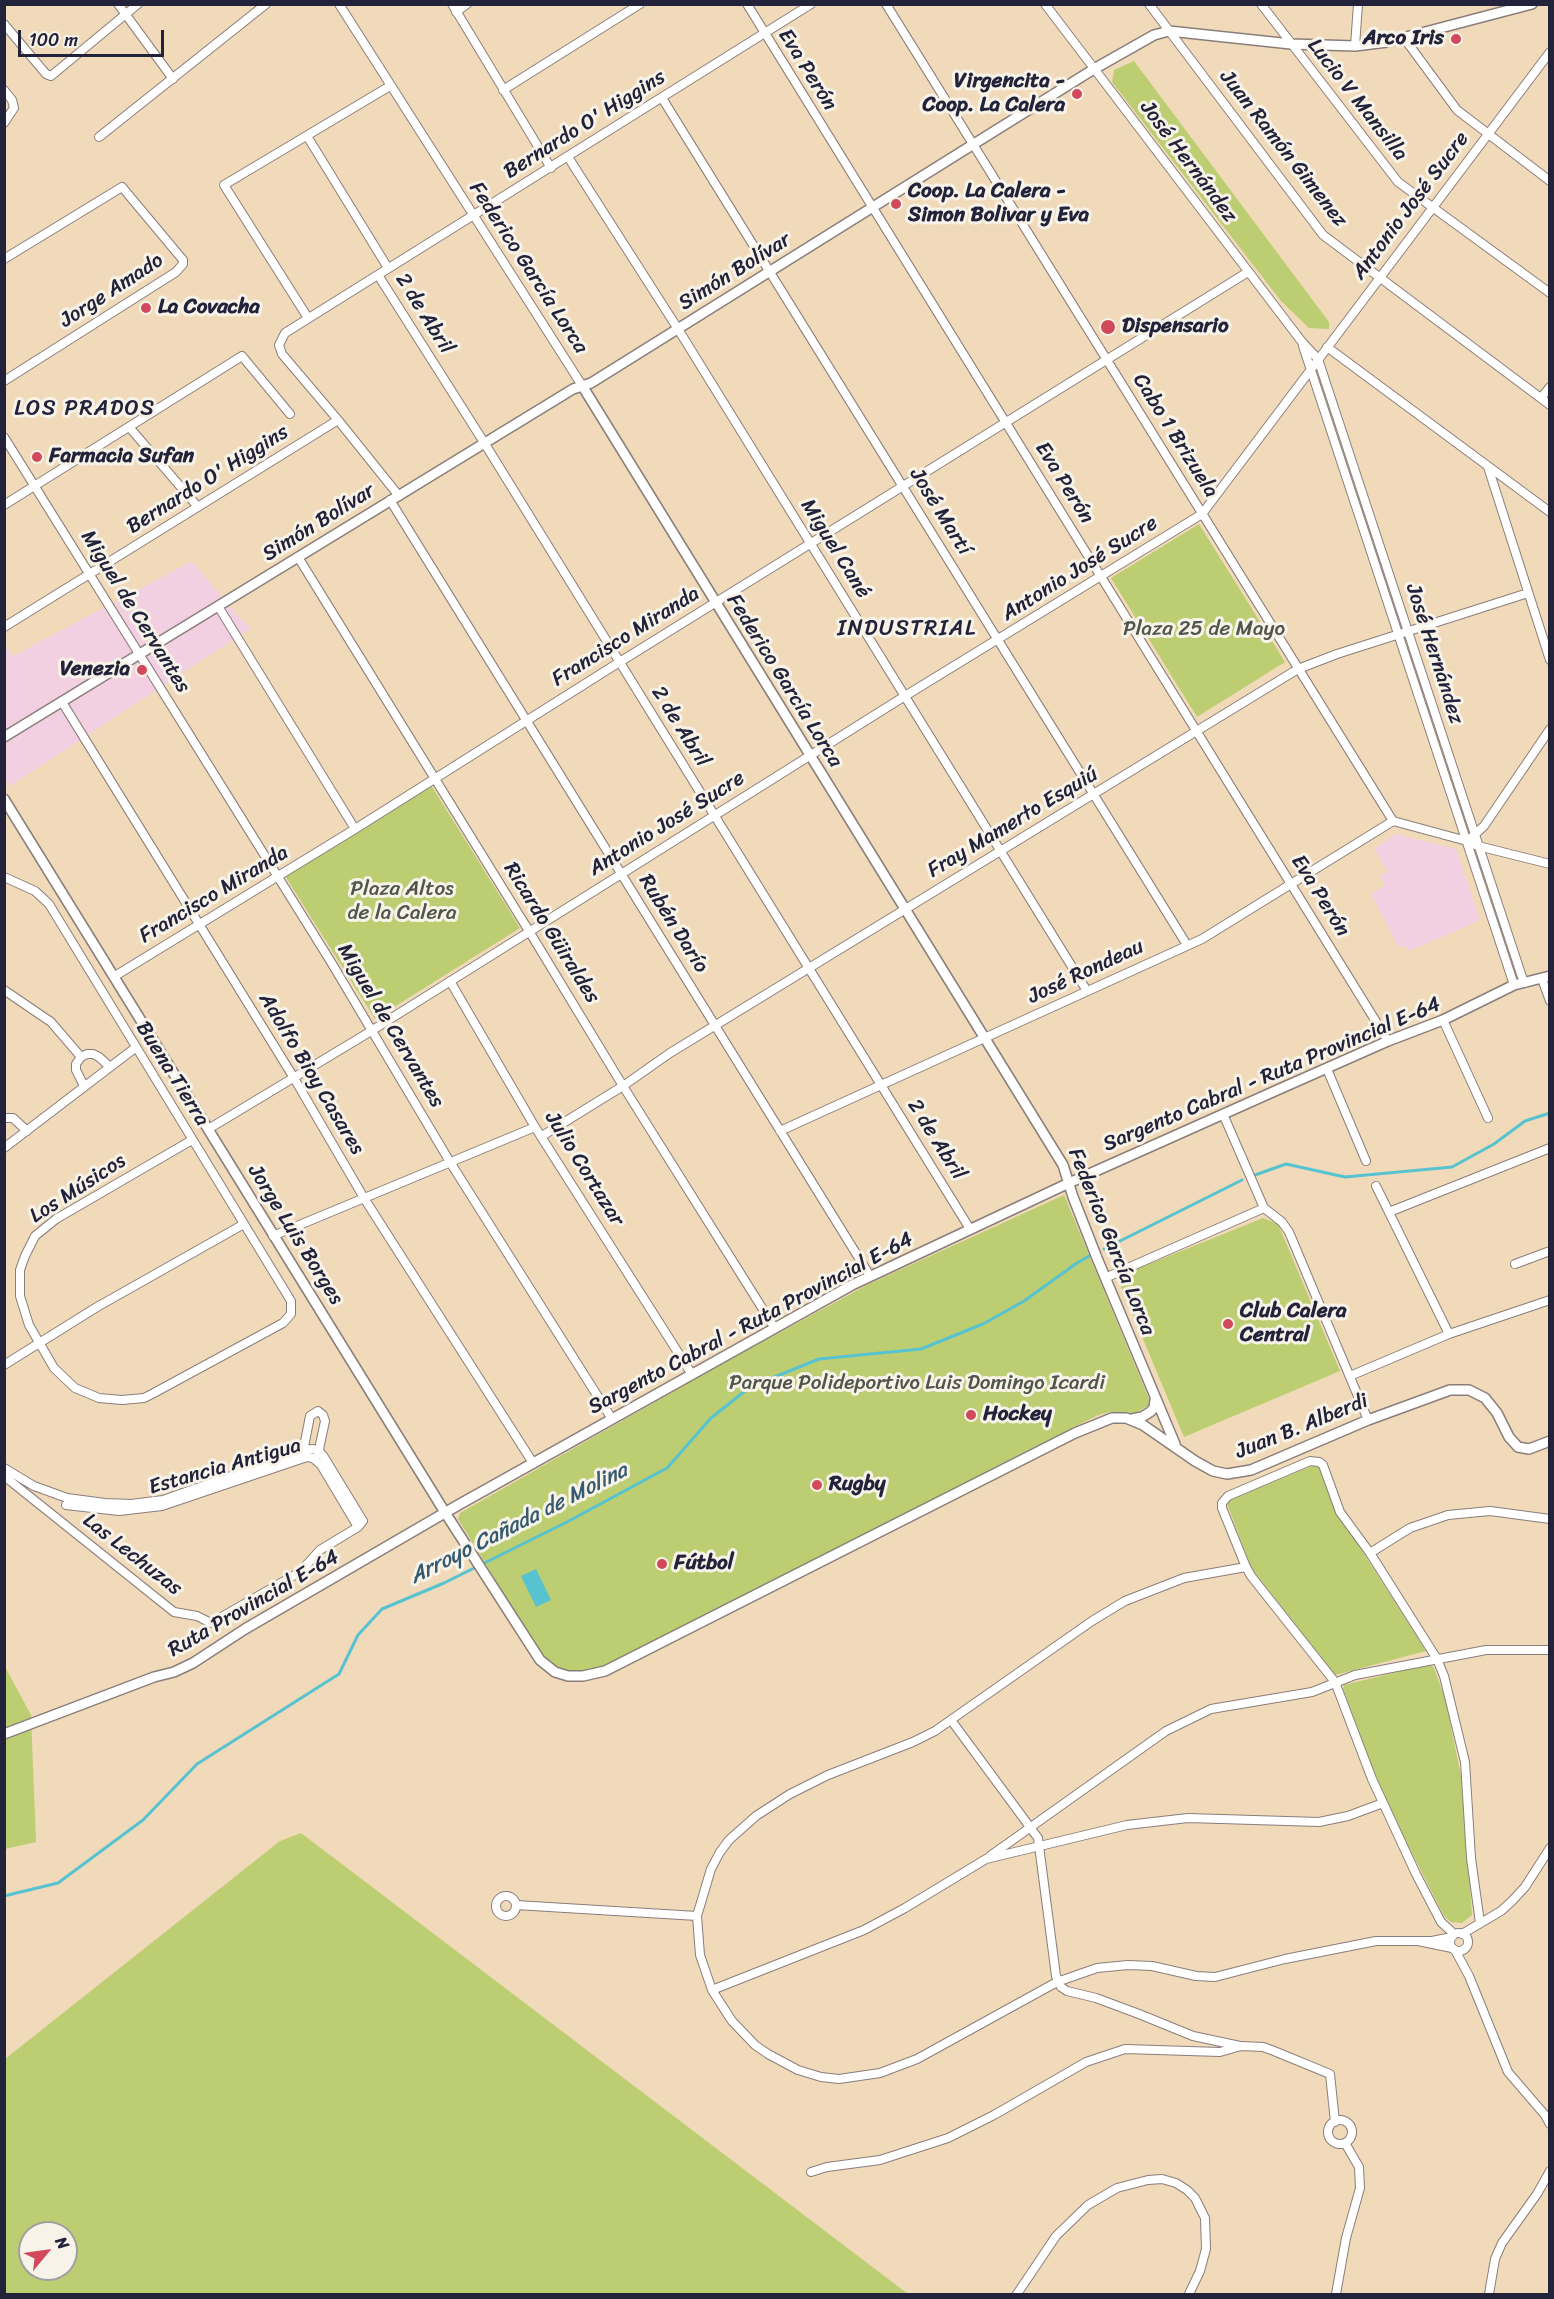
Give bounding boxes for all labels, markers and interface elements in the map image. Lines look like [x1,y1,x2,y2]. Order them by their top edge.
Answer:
scale bar [21,18,166,56]
text: 100 m [29,24,78,56]
street label: Eva Perón [772,24,842,116]
place label: Arco Iris [1363,26,1444,52]
marker: Arco Iris [1449,32,1463,46]
street label: Lucio V Mansilla [1302,34,1412,166]
street label: Bernardo O' Higgins [500,65,670,185]
street label: Juan Ramón Gimenez [1214,65,1352,233]
place label: Virgencita - Coop. La Calera [922,69,1065,119]
marker: Virgencita - Coop. La Calera [1070,87,1084,101]
street label: José Hernández [1134,96,1242,228]
street label: Antonio José Sucre [1347,127,1475,285]
street label: Federico García Lorca [463,177,593,359]
place label: Coop. La Calera - Simon Bolivar y Eva [908,179,1089,229]
marker: Coop. La Calera - Simon Bolivar y Eva [889,197,903,211]
street label: Simón Bolívar [674,228,796,316]
street label: Jorge Amado [56,248,168,334]
street label: 2 de Abril [389,269,459,359]
place label: La Covacha [158,295,260,321]
marker: La Covacha [139,301,153,315]
place label: Dispensario [1122,314,1229,340]
marker: Dispensario [1099,318,1117,336]
street label: Cabo 1 Brizuela [1127,369,1223,503]
district label: LOS PRADOS [14,396,156,422]
street label: Bernardo O' Higgins [123,420,293,540]
street label: Eva Perón [1029,437,1099,529]
place label: Farmacia Sufan [49,444,194,470]
marker: Farmacia Sufan [30,450,44,464]
street label: José Martí [903,464,977,560]
street label: Simón Bolívar [258,479,380,567]
street label: Miguel Cané [795,495,875,603]
street label: Antonio José Sucre [998,511,1162,627]
street label: Miguel de Cervantes [75,526,195,698]
street label: Francisco Miranda [548,581,704,693]
street label: José Hernández [1399,581,1469,727]
street label: Federico García Lorca [720,590,848,772]
district label: INDUSTRIAL [839,616,975,642]
park label: Plaza 25 de Mayo [1123,617,1285,643]
place label: Venezia [60,657,130,683]
marker: Venezia [135,663,149,677]
street label: 2 de Abril [645,682,715,772]
street label: Fray Mamerto Esquiú [923,762,1103,884]
street label: Antonio José Sucre [585,766,749,882]
street label: Francisco Miranda [135,841,293,949]
street label: Eva Perón [1285,850,1355,942]
street label: Ricardo Güiraldes [498,858,604,1008]
street label: Rubén Darío [633,870,713,978]
park label: Plaza Altos de la Calera [348,877,456,927]
street label: José Rondeau [1024,934,1148,1010]
street label: Miguel de Cervantes [331,939,449,1113]
street label: Adolfo Bioy Casares [253,989,369,1159]
street label: Sargento Cabral - Ruta Provincial E-64 [1100,992,1444,1158]
street label: Buena Tierra [130,1017,214,1131]
street label: 2 de Abril [901,1095,971,1185]
street label: Julio Cortazar [539,1107,629,1231]
street label: Federico García Lorca [1062,1145,1160,1339]
street label: Los Músicos [25,1149,131,1229]
street label: Jorge Luis Borges [242,1160,348,1310]
street label: Sargento Cabral - Ruta Provincial E-64 [584,1227,918,1421]
place label: Club Calera Central [1240,1299,1347,1349]
marker: Club Calera Central [1221,1317,1235,1331]
park label: Parque Polideportivo Luis Domingo Icardi [729,1371,1105,1397]
street label: Juan B. Alberdi [1232,1389,1372,1465]
place label: Hockey [983,1402,1052,1428]
marker: Hockey [964,1408,978,1422]
street label: Estancia Antigua [146,1433,304,1501]
water label: Arroyo Cañada de Molina [406,1458,632,1590]
place label: Rugby [829,1472,886,1498]
marker: Rugby [810,1478,824,1492]
street label: Las Lechuzas [77,1509,187,1601]
street label: Ruta Provincial E-64 [164,1545,344,1663]
place label: Fútbol [674,1551,734,1577]
marker: Fútbol [655,1557,669,1571]
north arrow [18,2221,78,2281]
text: N [47,2231,78,2255]

